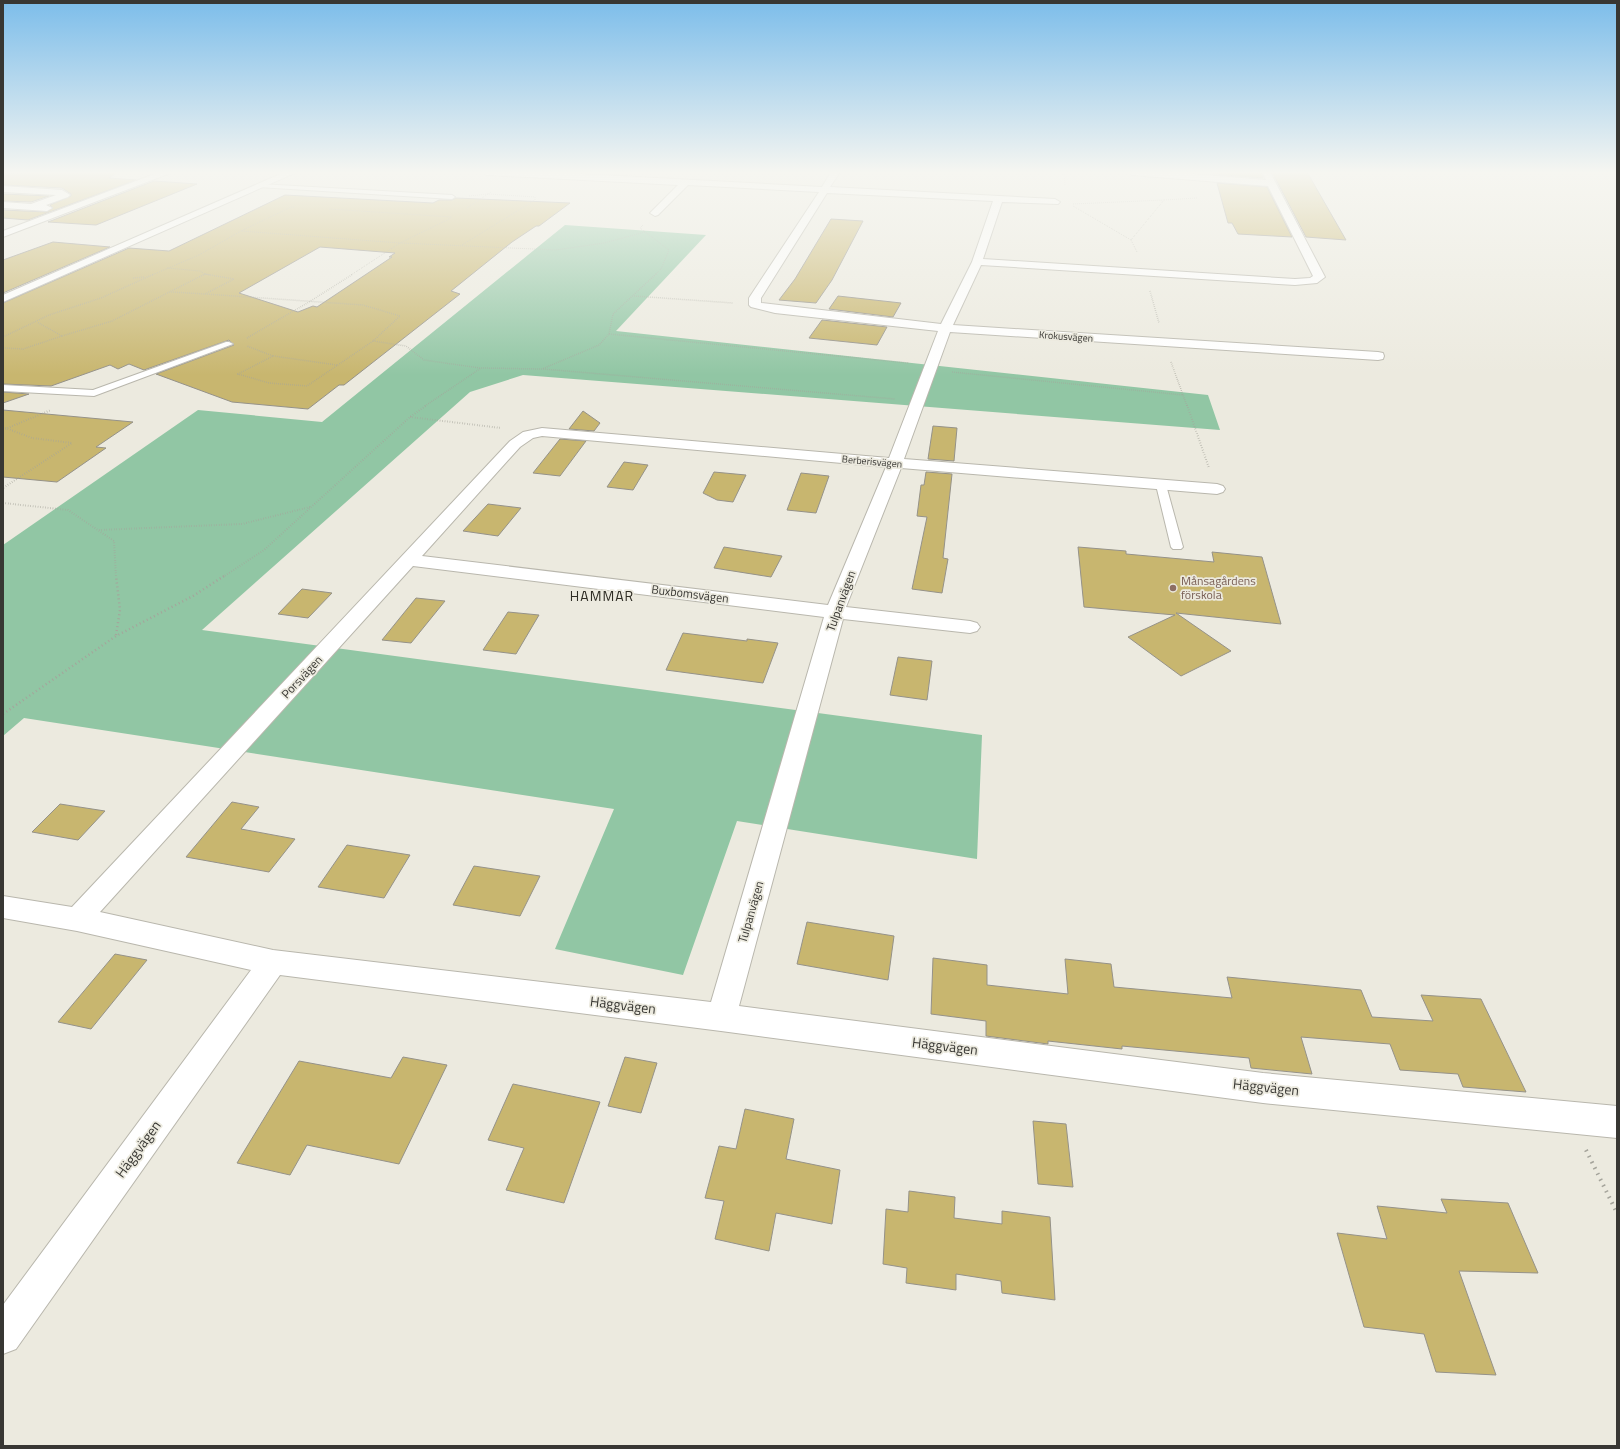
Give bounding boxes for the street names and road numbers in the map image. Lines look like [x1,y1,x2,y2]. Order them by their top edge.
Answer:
street label: Krokusvägen [1038,327,1094,346]
street label: Berberisvägen [841,451,903,472]
street label: Tulpanvägen [821,568,860,634]
street label: Buxbomsvägen [650,579,730,608]
street label: Porsvägen [276,651,327,703]
street label: Tulpanvägen [733,879,768,945]
street label: Häggvägen [589,990,657,1019]
street label: Häggvägen [911,1031,979,1060]
street label: Häggvägen [1232,1073,1300,1100]
street label: Häggvägen [110,1116,166,1182]

